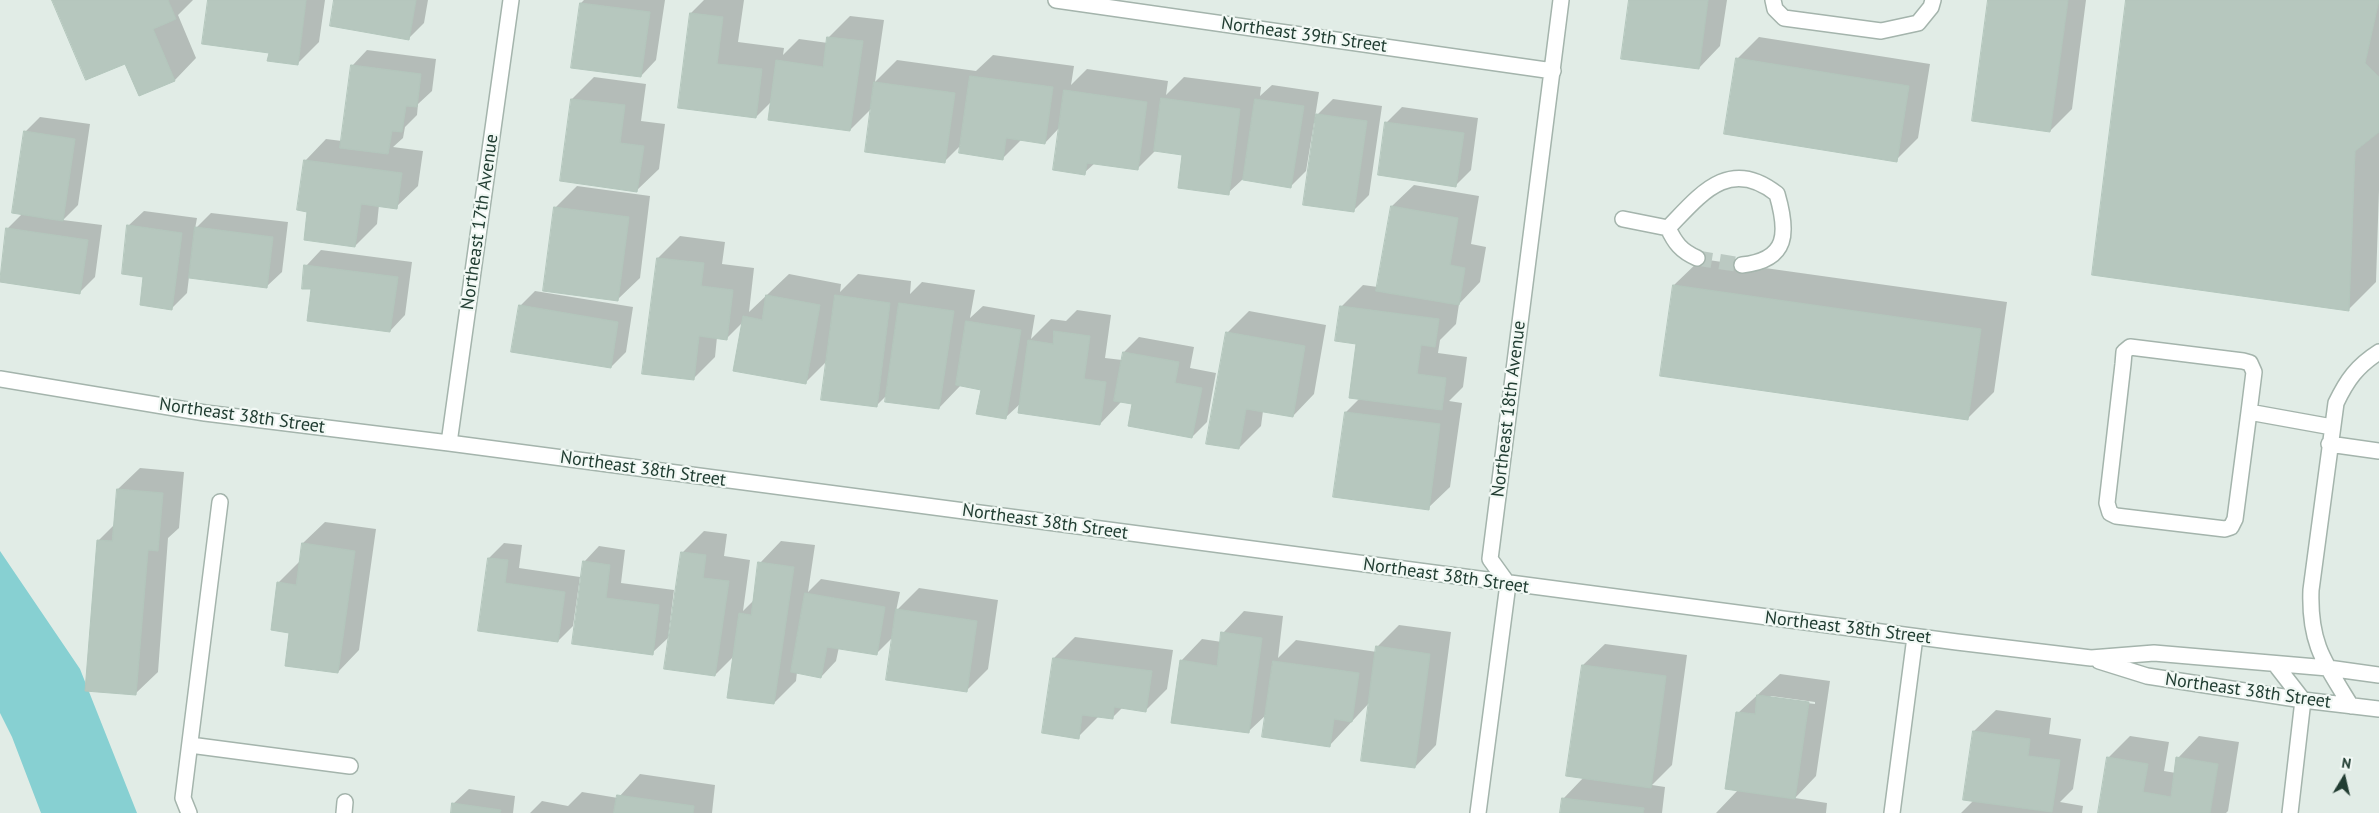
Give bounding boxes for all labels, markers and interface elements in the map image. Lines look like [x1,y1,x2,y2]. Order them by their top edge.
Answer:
street label: Northeast 39th Street [1220,13,1388,57]
street label: Northeast 17th Avenue [457,133,503,311]
street label: Northeast 18th Avenue [1487,320,1531,498]
street label: Northeast 38th Street [158,394,326,438]
street label: Northeast 38th Street [559,447,727,491]
street label: Northeast 38th Street [961,500,1129,544]
street label: Northeast 38th Street [1362,554,1530,598]
street label: Northeast 38th Street [1764,607,1932,649]
street label: Northeast 38th Street [2164,669,2332,713]
north arrow [2319,753,2369,803]
text: N [2340,754,2352,773]

